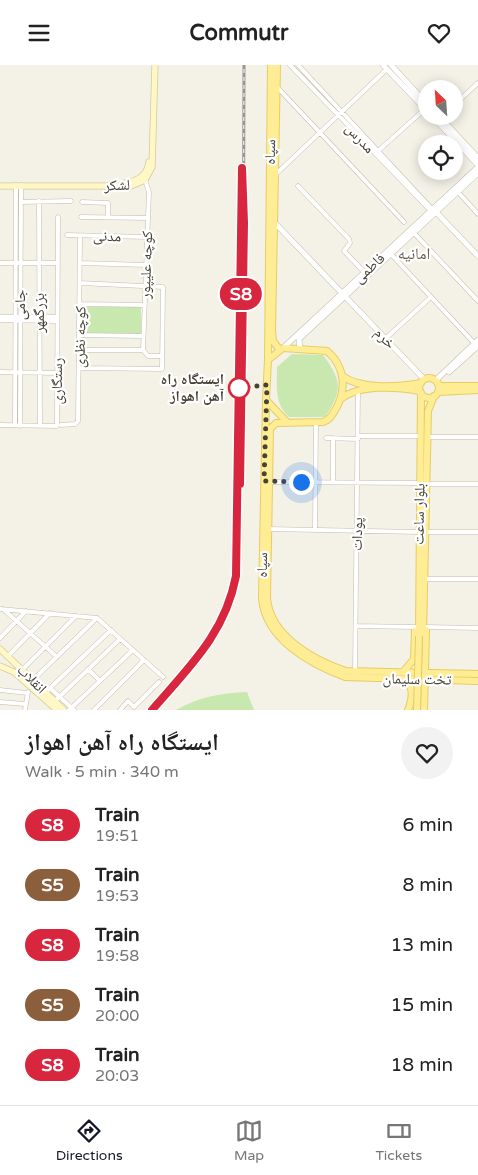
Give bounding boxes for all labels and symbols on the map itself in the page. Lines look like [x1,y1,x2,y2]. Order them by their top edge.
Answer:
north arrow [418,80,462,125]
street label: مدرس [341,119,379,158]
street label: سپاه [261,139,279,165]
street label: لشکر [103,176,130,194]
street label: مدنی [92,227,122,246]
street label: کوچه علیپور [136,231,156,300]
district label: امانیه [398,244,430,264]
street label: فاطمی [350,249,389,288]
line badge: S8 [218,278,264,310]
street label: جامی [11,289,30,320]
street label: بزرگمهر [30,293,48,334]
street label: کوچه نظری [70,306,91,368]
street label: خرم [370,323,400,354]
street label: رستگاری [48,357,67,404]
place label: ایستگاه راه آهن اهواز [161,370,225,405]
marker: ایستگاه راه آهن اهواز [228,377,250,399]
your location [289,470,314,495]
street label: بلوار ساعت [409,483,429,545]
street label: پودات [348,517,366,551]
street label: سپاه [253,552,271,578]
street label: انقلاب [14,661,50,697]
street label: تخت سلیمان [382,669,452,690]

